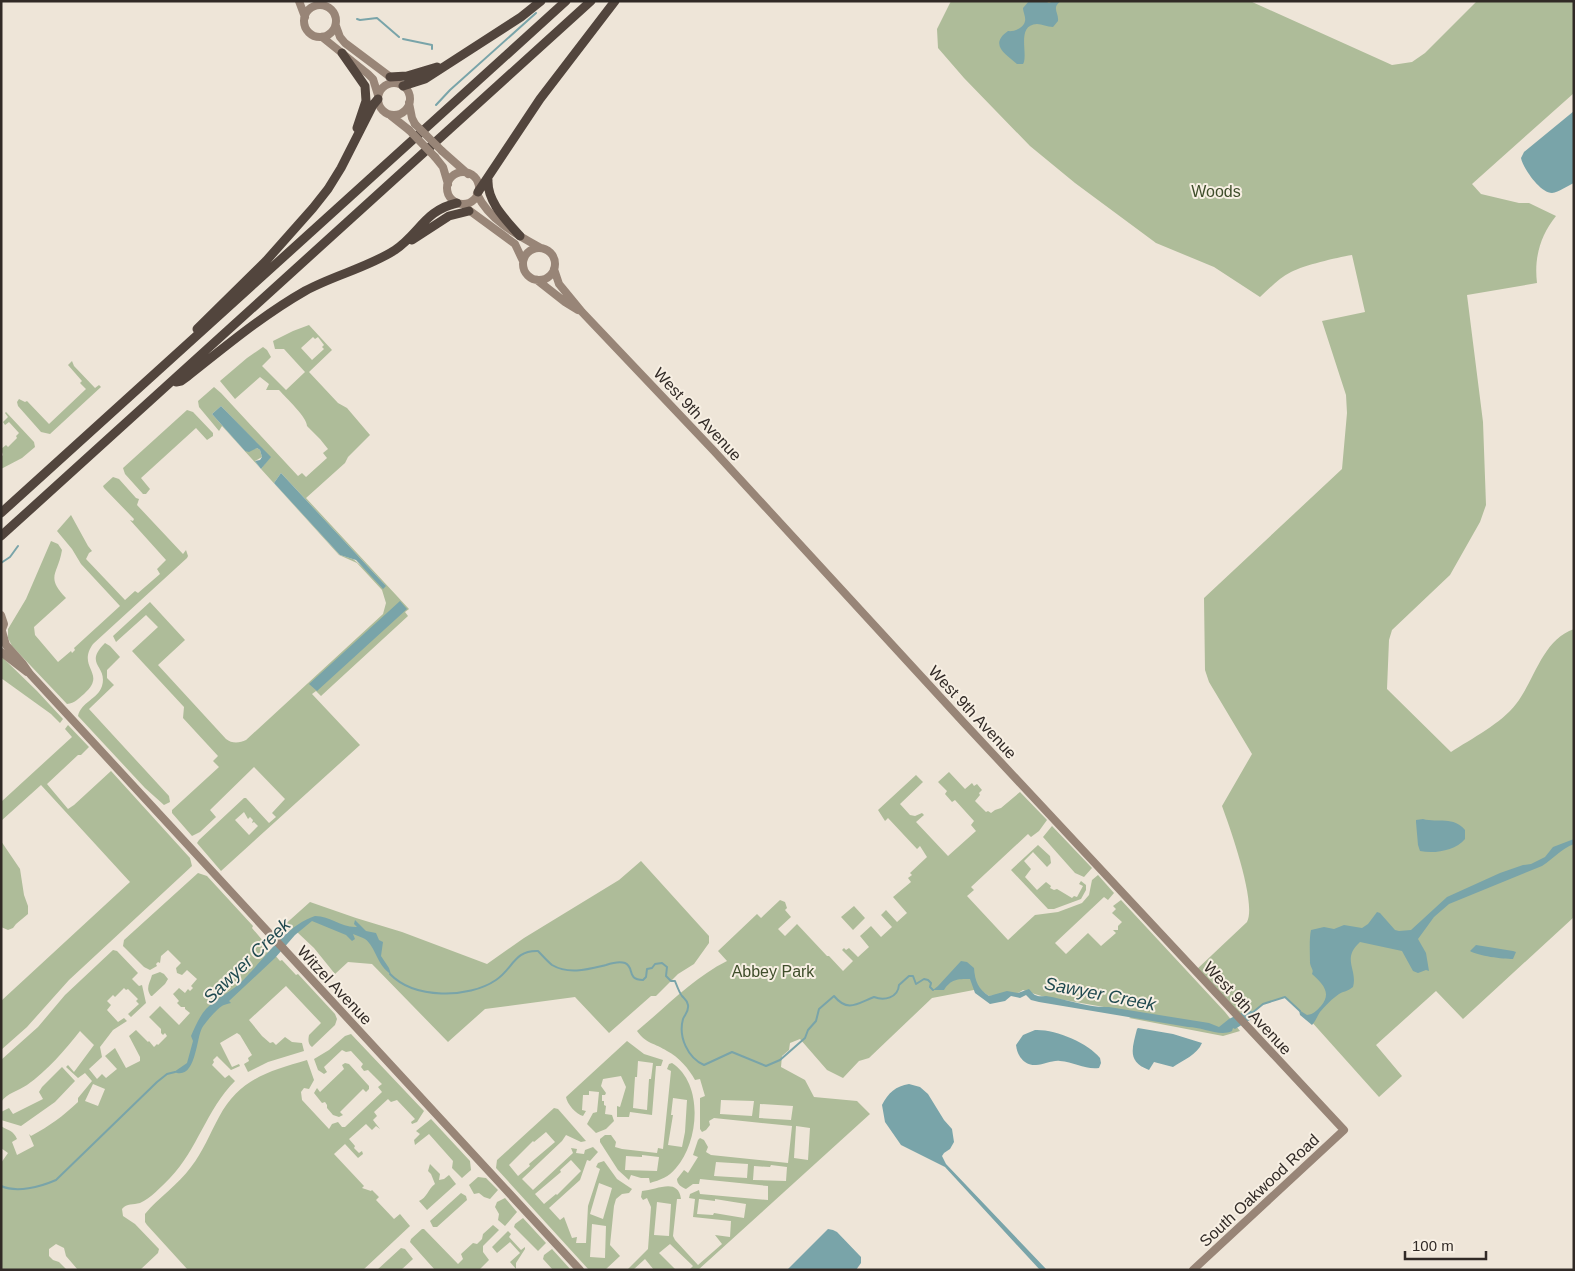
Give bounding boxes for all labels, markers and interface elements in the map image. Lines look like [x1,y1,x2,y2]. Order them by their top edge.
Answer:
park label: Woods [1191,183,1241,200]
street label: West 9th Avenue [650,365,745,464]
street label: West 9th Avenue [925,663,1020,762]
water label: Sawyer Creek [199,914,295,1007]
street label: Witzel Avenue [294,943,375,1028]
street label: West 9th Avenue [1200,959,1295,1058]
park label: Abbey Park [732,963,815,980]
water label: Sawyer Creek [1043,973,1158,1015]
street label: South Oakwood Road [1196,1131,1322,1250]
scale bar [1405,1228,1486,1260]
text: 100 m [1412,1237,1454,1254]

